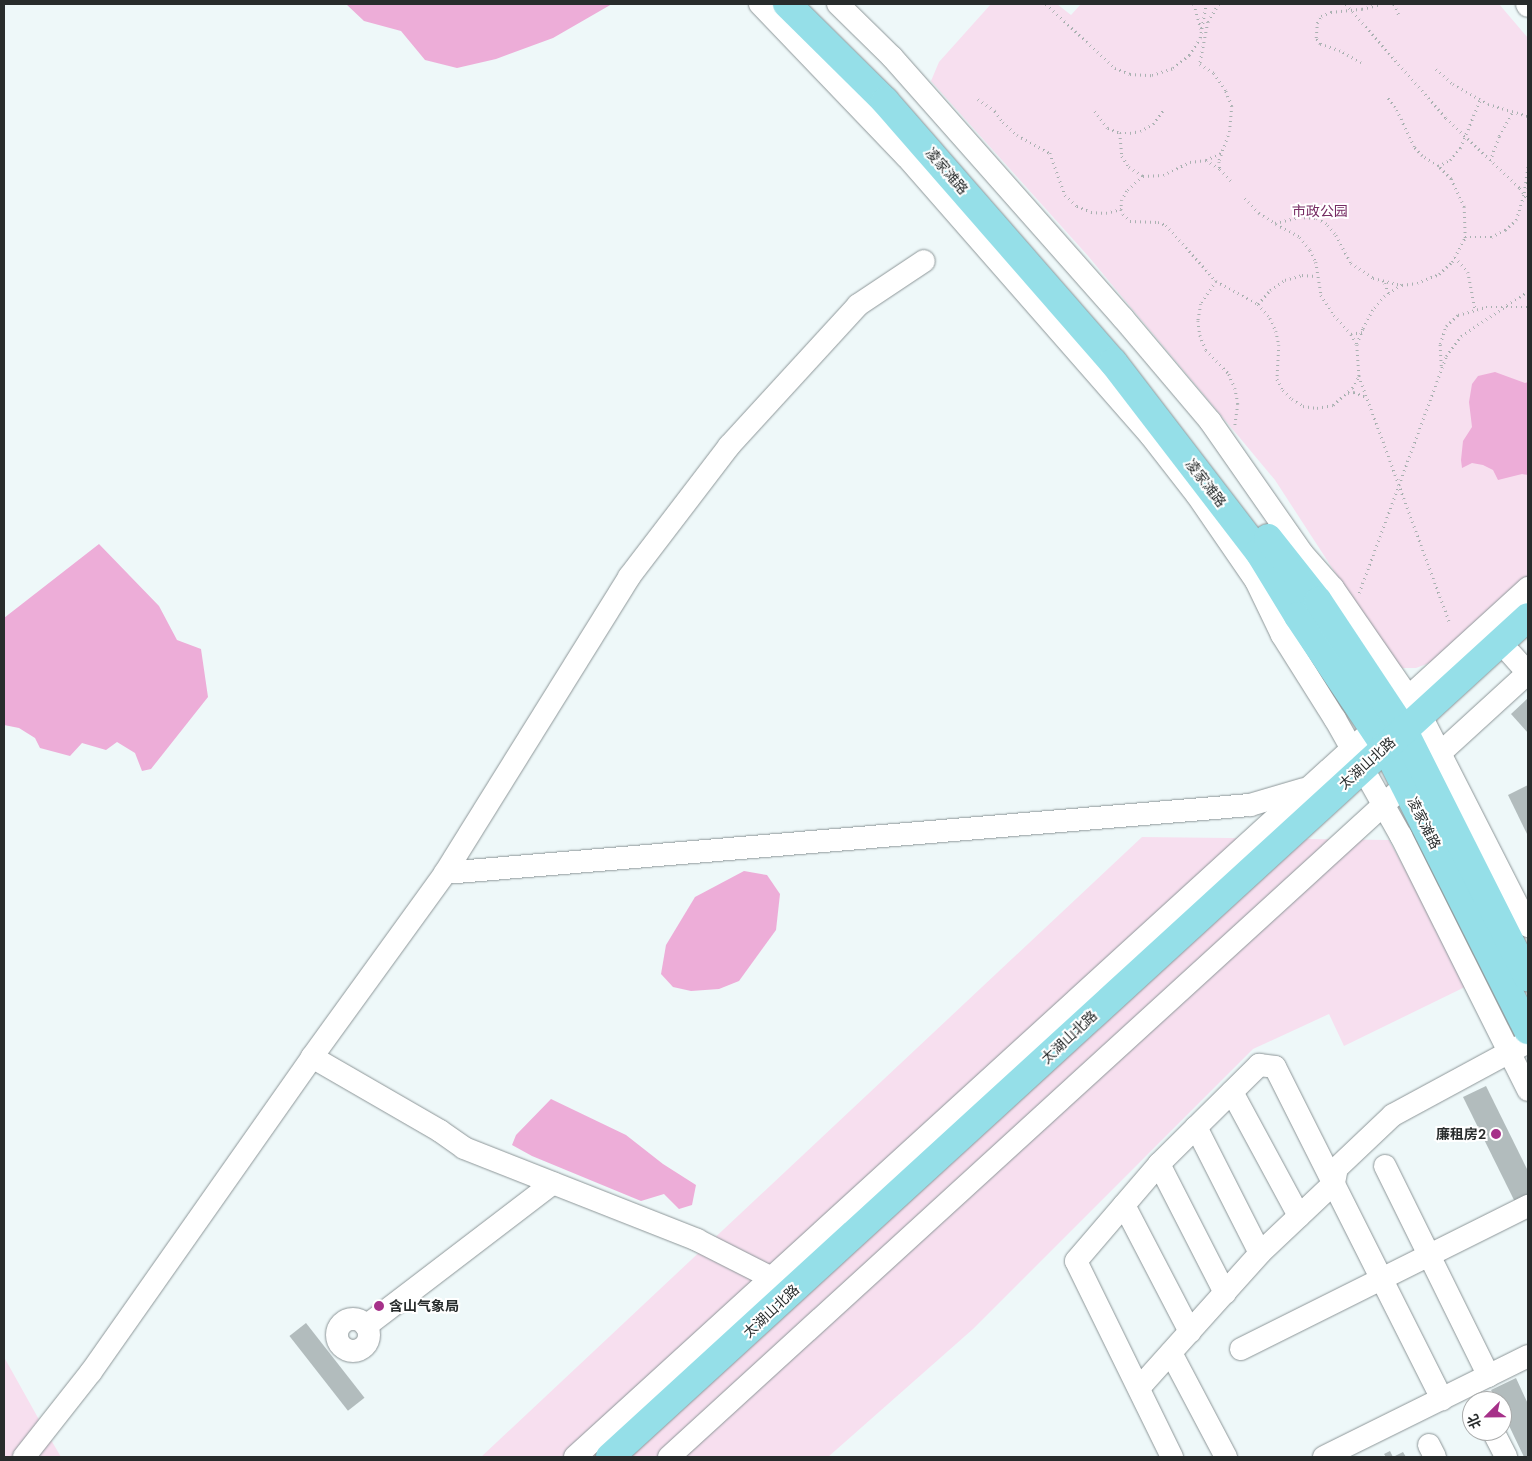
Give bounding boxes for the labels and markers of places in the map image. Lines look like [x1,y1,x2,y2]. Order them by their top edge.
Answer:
place label: 廉租房2 [1436,1126,1486,1142]
marker: 廉租房2 [1490,1128,1502,1140]
place label: 含山气象局 [389,1298,459,1314]
marker: 含山气象局 [373,1300,385,1312]

